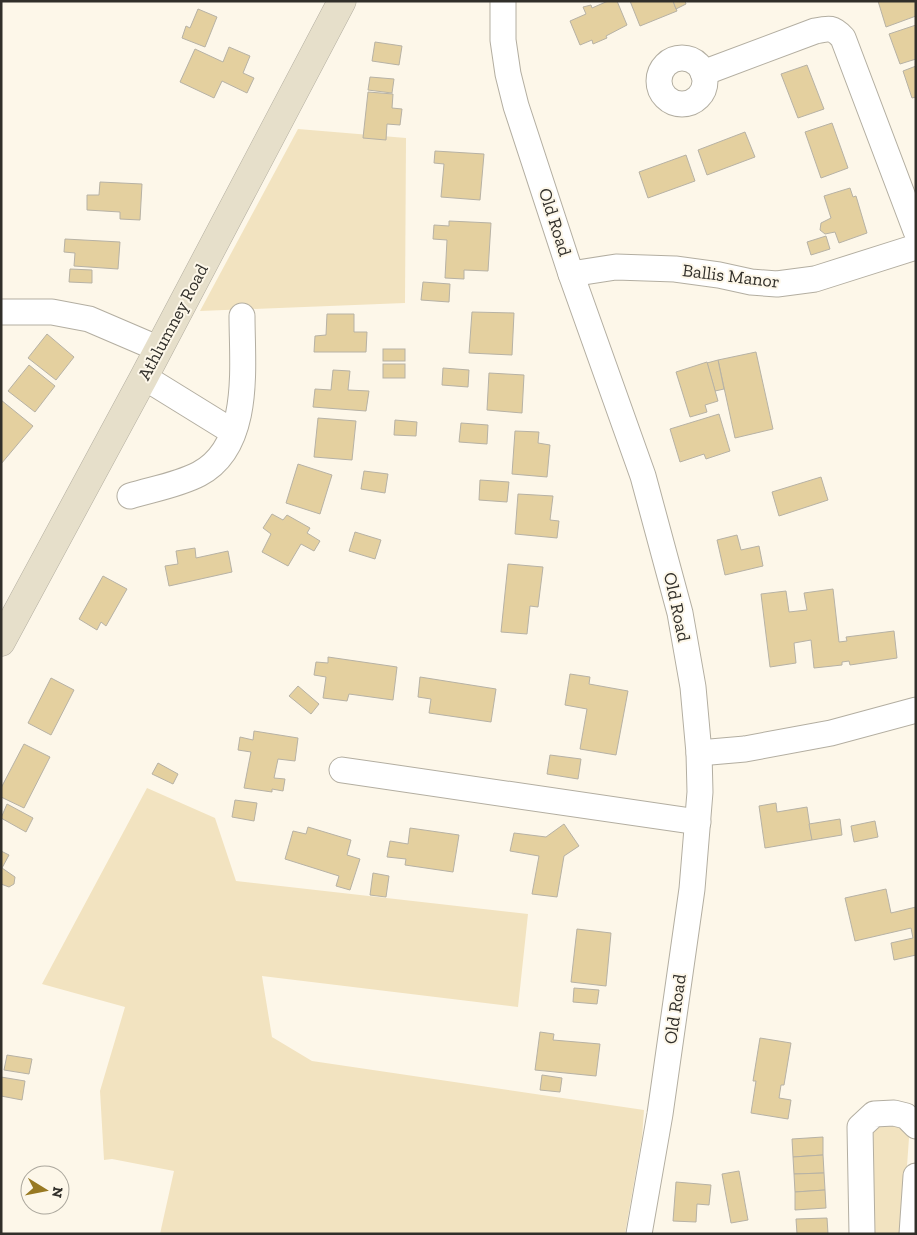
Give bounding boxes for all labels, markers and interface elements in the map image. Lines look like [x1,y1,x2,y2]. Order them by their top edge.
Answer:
street label: Old Road [534,185,576,259]
street label: Ballis Manor [681,259,781,293]
street label: Athlumney Road [133,260,213,384]
street label: Old Road [659,570,695,644]
street label: Old Road [659,973,691,1045]
north arrow [20,1165,70,1215]
text: N [48,1185,67,1199]

